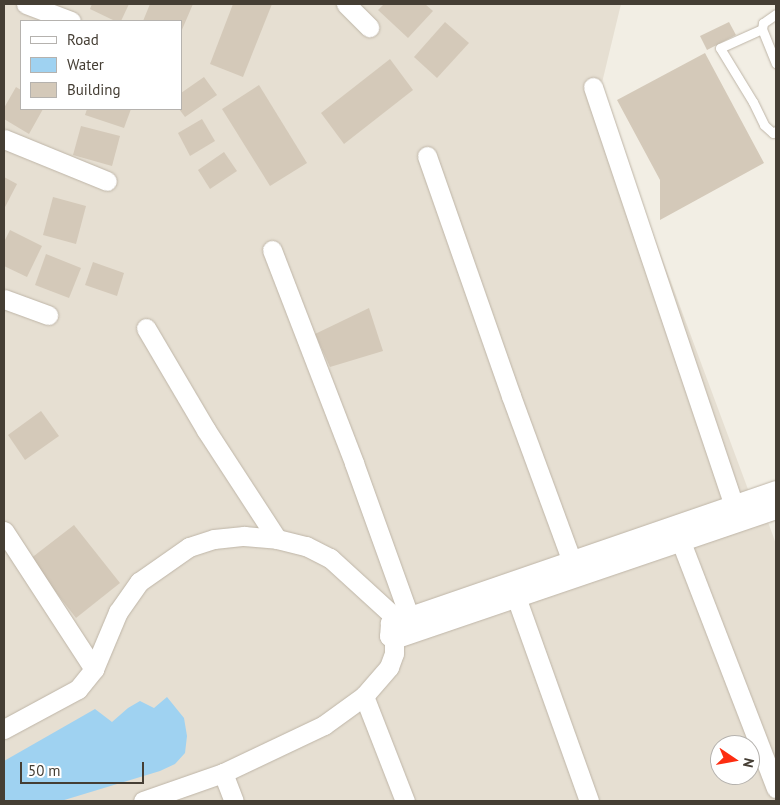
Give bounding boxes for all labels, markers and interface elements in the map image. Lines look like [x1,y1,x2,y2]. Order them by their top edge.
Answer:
legend [20,20,182,110]
text: Road [67,30,99,49]
text: Water [67,55,104,74]
text: Building [67,80,121,99]
north arrow [710,735,760,785]
scale bar [22,752,146,784]
text: N [739,757,758,769]
text: 50 m [28,761,61,780]

